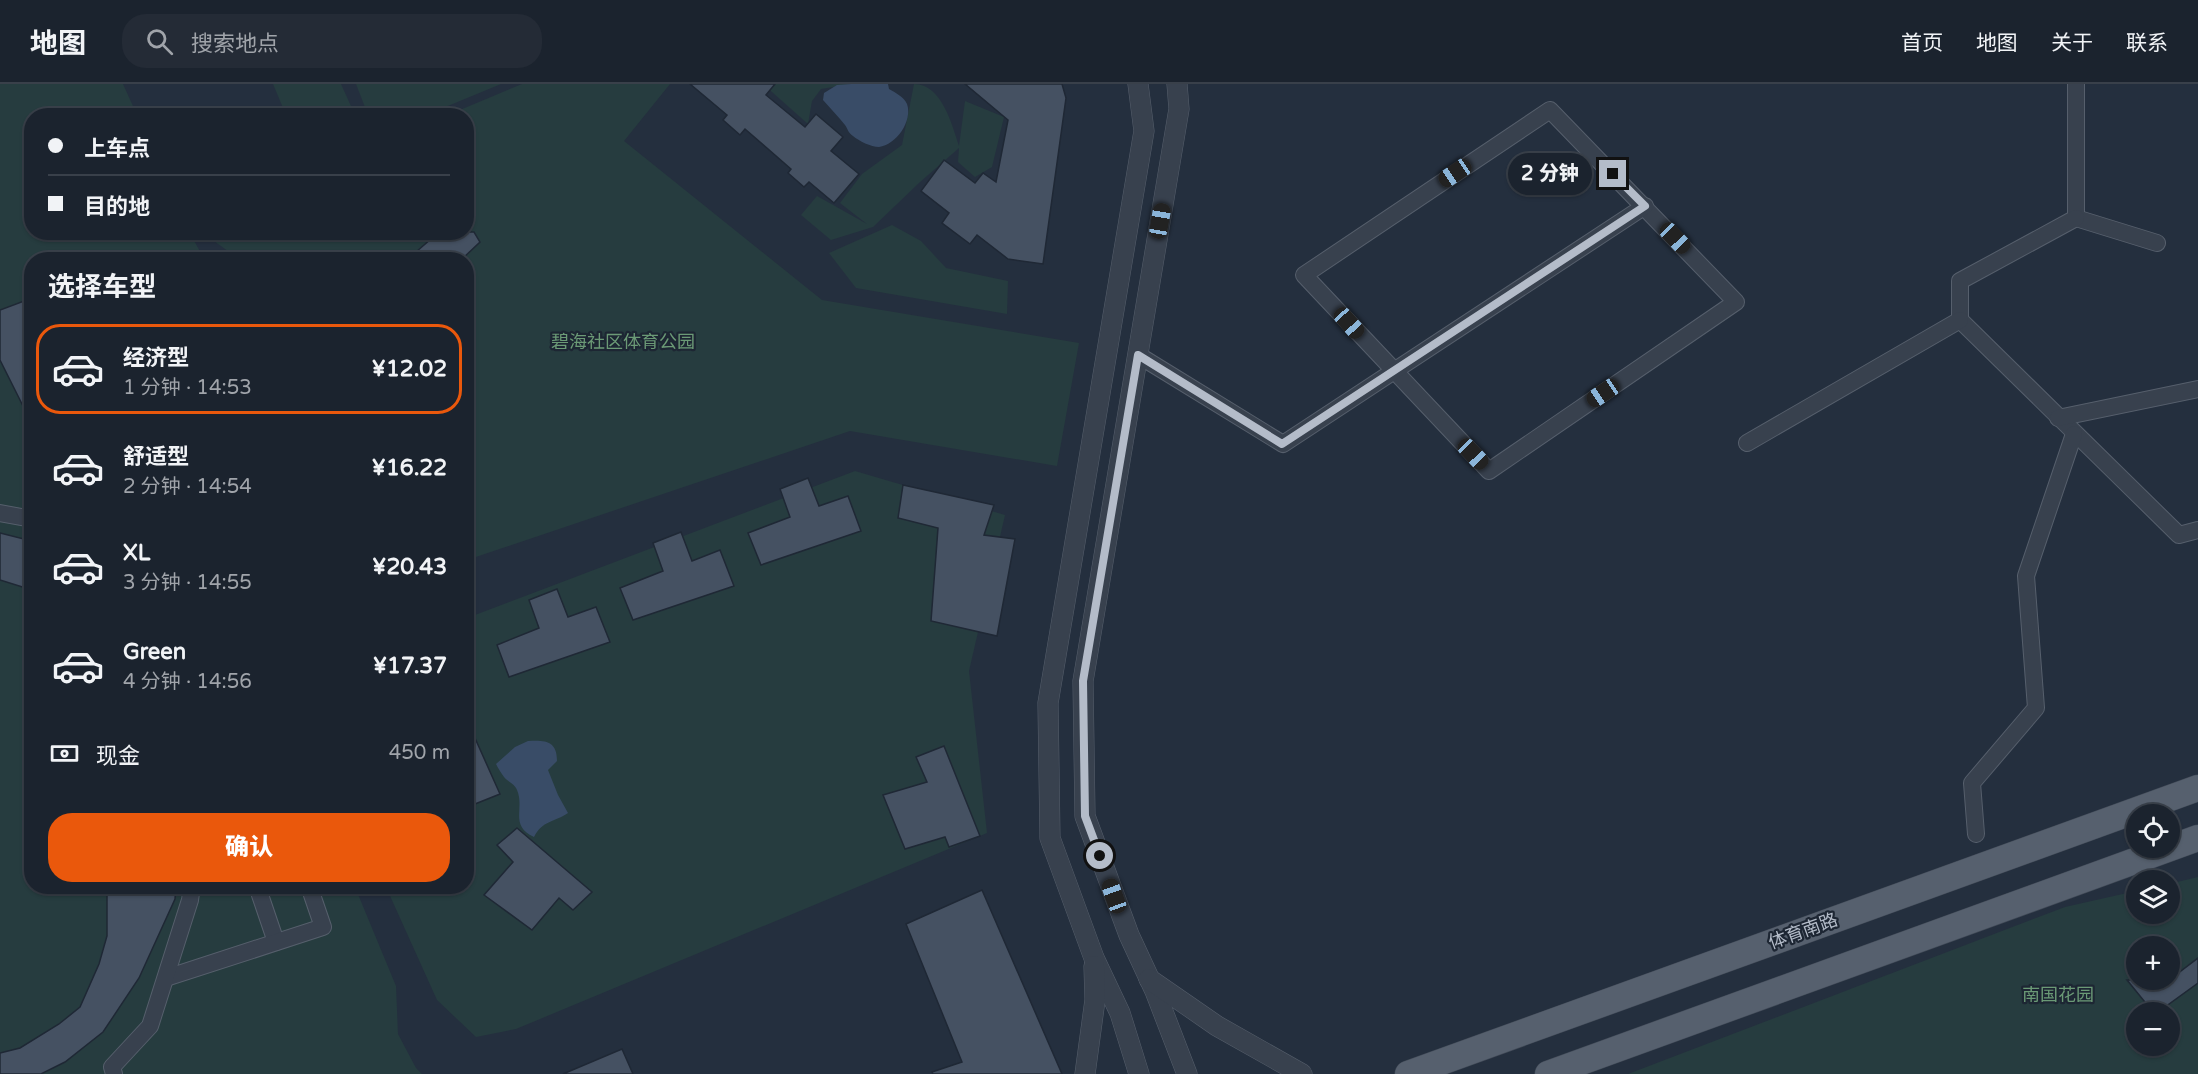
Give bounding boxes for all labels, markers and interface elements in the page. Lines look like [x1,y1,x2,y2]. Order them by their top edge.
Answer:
search box [122,14,542,68]
icon: search [143,25,176,58]
text: 地图 [30,27,86,61]
text: 搜索地点 [191,31,279,57]
text: 首页 [1901,31,1943,56]
text: 地图 [1976,31,2018,56]
text: 关于 [2051,31,2093,56]
text: 联系 [2126,31,2168,56]
text: 上车点 [84,136,150,162]
callout: 2 分钟 [1508,153,1592,195]
car [1435,155,1475,191]
route end [1599,160,1626,187]
text: 2 分钟 [1521,162,1579,186]
text: 目的地 [84,194,150,220]
car [1148,202,1172,240]
car [1656,219,1694,257]
text: 选择车型 [48,271,156,304]
car [1330,304,1368,342]
park label: 碧海社区体育公园 [551,331,695,353]
icon: car [51,342,105,396]
text: 经济型 [123,345,189,371]
text: ¥12.02 [372,356,447,382]
car [1583,375,1623,411]
text: 1 分钟 · 14:53 [123,376,252,400]
car [1454,435,1492,473]
icon: car [51,441,105,495]
text: 舒适型 [123,444,189,470]
text: ¥16.22 [372,455,447,481]
text: 2 分钟 · 14:54 [123,475,252,499]
icon: car [51,540,105,594]
text: XL [123,540,150,566]
text: ¥20.43 [372,554,447,580]
text: 3 分钟 · 14:55 [123,571,252,595]
icon: car [51,639,105,693]
text: Green [123,639,186,665]
text: ¥17.37 [373,653,447,679]
text: 4 分钟 · 14:56 [123,670,252,694]
icon: cash [48,737,81,770]
text: 450 m [389,741,450,765]
text: 现金 [96,743,140,769]
map controls [2126,804,2180,1056]
button: locate [2126,804,2180,858]
button: 确认 [48,813,450,882]
route start [1086,842,1113,869]
button: layers [2126,870,2180,924]
car [1099,876,1129,916]
street label: 体育南路 [1765,908,1841,954]
button: + [2126,936,2180,990]
park label: 南国花园 [2022,984,2094,1006]
button: − [2126,1002,2180,1056]

